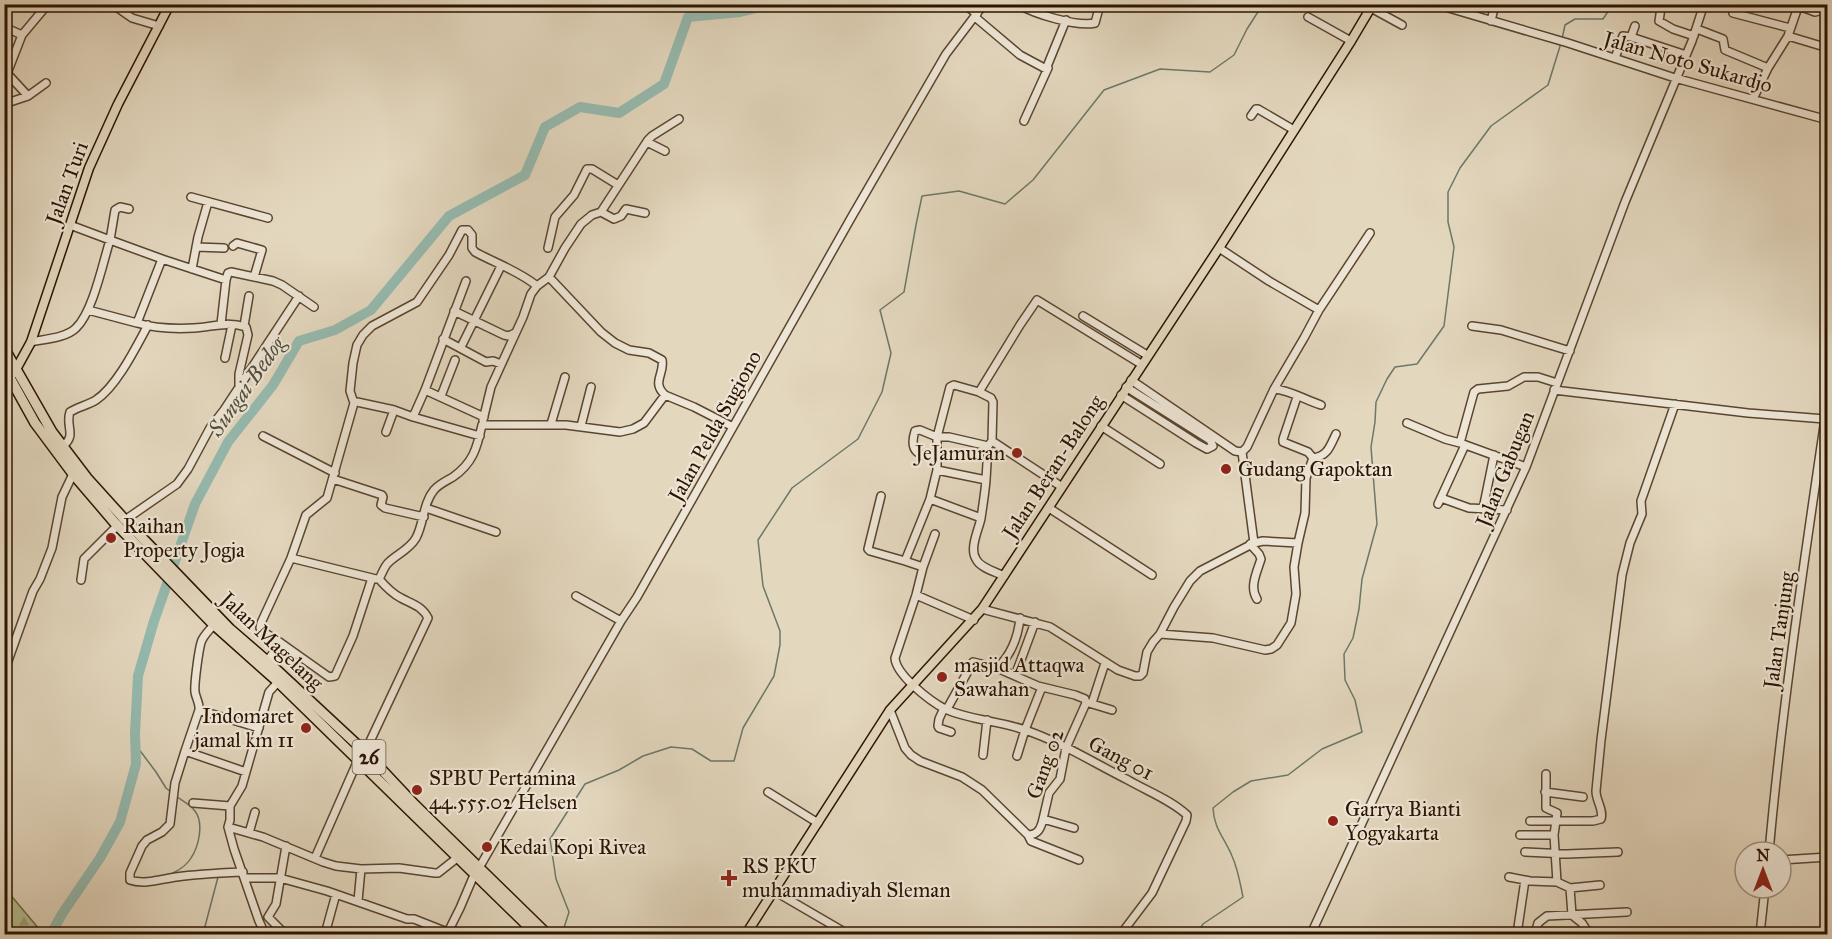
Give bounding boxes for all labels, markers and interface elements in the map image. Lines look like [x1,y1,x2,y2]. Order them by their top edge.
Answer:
street label: Jalan Noto Sukardjo [1599,25,1776,99]
street label: Jalan Turi [39,138,94,230]
water label: Sungai Bedog [202,330,292,442]
street label: Jalan Pelda Sugiono [662,346,767,508]
street label: Jalan Beran-Balong [996,390,1109,546]
street label: Jalan Gabugan [1469,407,1540,533]
place label: JeJamuran [913,440,1005,466]
marker: JeJamuran [1010,446,1024,460]
place label: Gudang Gapoktan [1238,456,1392,482]
marker: Gudang Gapoktan [1219,462,1233,476]
place label: Raihan Property Jogja [123,513,245,563]
marker: Raihan Property Jogja [104,531,118,545]
street label: Jalan Tanjung [1758,570,1800,692]
street label: Jalan Magelang [213,585,329,696]
place label: masjid Attaqwa Sawahan [954,652,1084,702]
marker: masjid Attaqwa Sawahan [935,670,949,684]
place label: Indomaret jamal km 11 [192,703,295,753]
marker: Indomaret jamal km 11 [299,721,313,735]
street label: Gang 02 [1020,725,1070,803]
street label: Gang 01 [1084,730,1158,786]
road number: 26 [352,740,386,774]
place label: SPBU Pertamina 44.555.02 Helsen [429,765,577,815]
marker: SPBU Pertamina 44.555.02 Helsen [410,783,424,797]
place label: Garrya Bianti Yogyakarta [1345,796,1461,846]
marker: Garrya Bianti Yogyakarta [1326,814,1340,828]
place label: Kedai Kopi Rivea [499,834,646,860]
marker: Kedai Kopi Rivea [480,840,494,854]
north arrow [1733,840,1793,900]
text: N [1756,846,1770,865]
place label: RS PKU muhammadiyah Sleman [742,853,951,903]
marker: RS PKU muhammadiyah Sleman [720,869,738,887]

